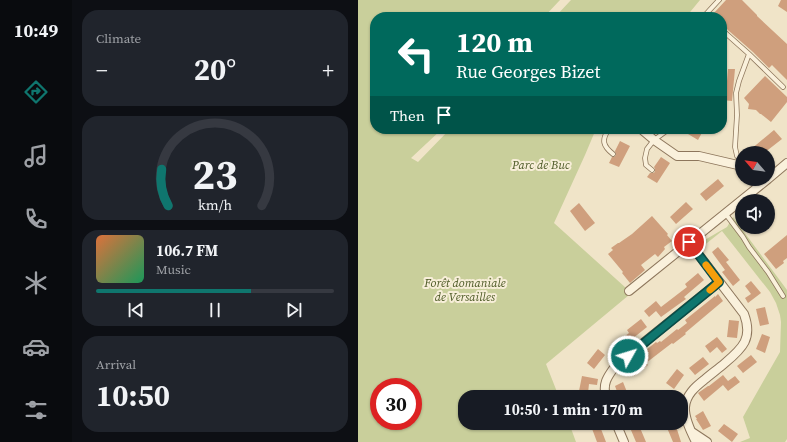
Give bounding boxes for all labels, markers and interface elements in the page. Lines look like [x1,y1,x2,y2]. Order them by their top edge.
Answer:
text: 10:49 [14,18,58,43]
text: 120 m [456,23,533,61]
icon: left [390,28,442,80]
text: Climate [96,30,141,47]
text: 20° [194,49,236,90]
text: − [96,55,108,85]
text: + [322,55,334,85]
text: Rue Georges Bizet [456,59,600,84]
icon: directions [22,78,50,106]
icon: arrive [433,104,455,126]
text: Then [390,105,425,126]
icon: music [22,142,50,170]
text: 23 [192,146,238,203]
north arrow [735,146,775,186]
map controls [735,146,775,234]
park label: Parc de Buc [511,157,570,173]
button: sound [735,194,775,234]
text: km/h [198,195,232,215]
icon: phone [22,205,50,233]
pin [672,225,706,259]
icon: arrive [678,231,700,253]
text: 106.7 FM [156,240,218,261]
text: Music [156,261,191,278]
icon: climate [22,269,50,297]
park label: Forêt domaniale de Versailles [423,275,506,305]
icon: previous [125,299,147,321]
icon: pause [204,299,226,321]
icon: next [283,299,305,321]
icon: car [22,333,50,361]
position arrow [607,335,649,377]
text: Arrival [96,356,136,373]
text: 10:50 [96,375,170,416]
speed limit sign: 30 [370,378,422,430]
icon: filters [22,396,50,424]
text: 10:50 · 1 min · 170 m [504,399,643,420]

